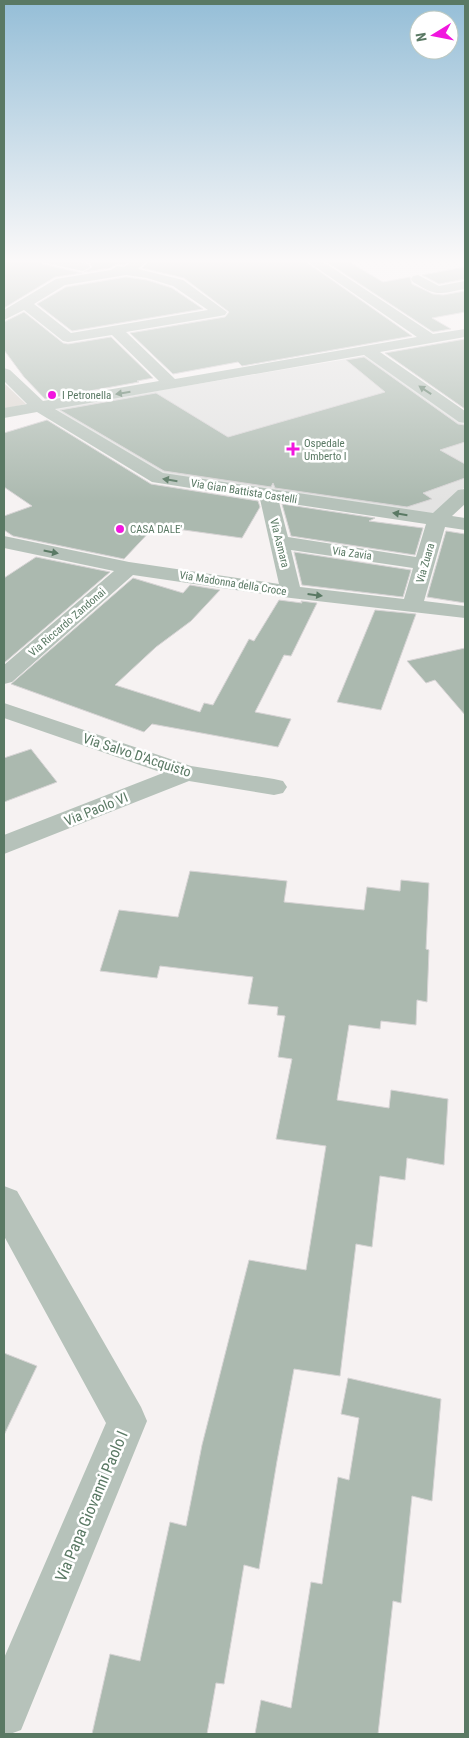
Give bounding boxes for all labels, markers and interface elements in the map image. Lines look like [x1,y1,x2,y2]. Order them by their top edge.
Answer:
north arrow [409,10,459,60]
text: N [413,32,430,43]
one-way arrow [418,385,432,395]
marker: I Petronella [46,389,58,401]
place label: I Petronella [62,389,111,402]
one-way arrow [115,390,131,398]
place label: Ospedale Umberto I [304,437,347,463]
marker: Ospedale Umberto I [286,442,300,456]
one-way arrow [161,476,177,484]
street label: Via Gian Battista Castelli [190,477,298,506]
one-way arrow [391,510,407,518]
street label: Via Asmara [267,517,292,569]
marker: CASA DALE' [114,523,126,535]
place label: CASA DALE' [130,523,182,536]
street label: Via Zuara [414,542,437,585]
street label: Via Zavia [331,544,373,563]
one-way arrow [44,549,60,557]
street label: Via Madonna della Croce [178,569,287,598]
street label: Via Riccardo Zandonai [26,585,108,659]
one-way arrow [308,591,324,599]
street label: Via Salvo D'Acquisto [81,730,193,780]
street label: Via Paolo VI [62,789,130,829]
street label: Via Papa Giovanni Paolo I [51,1428,132,1584]

